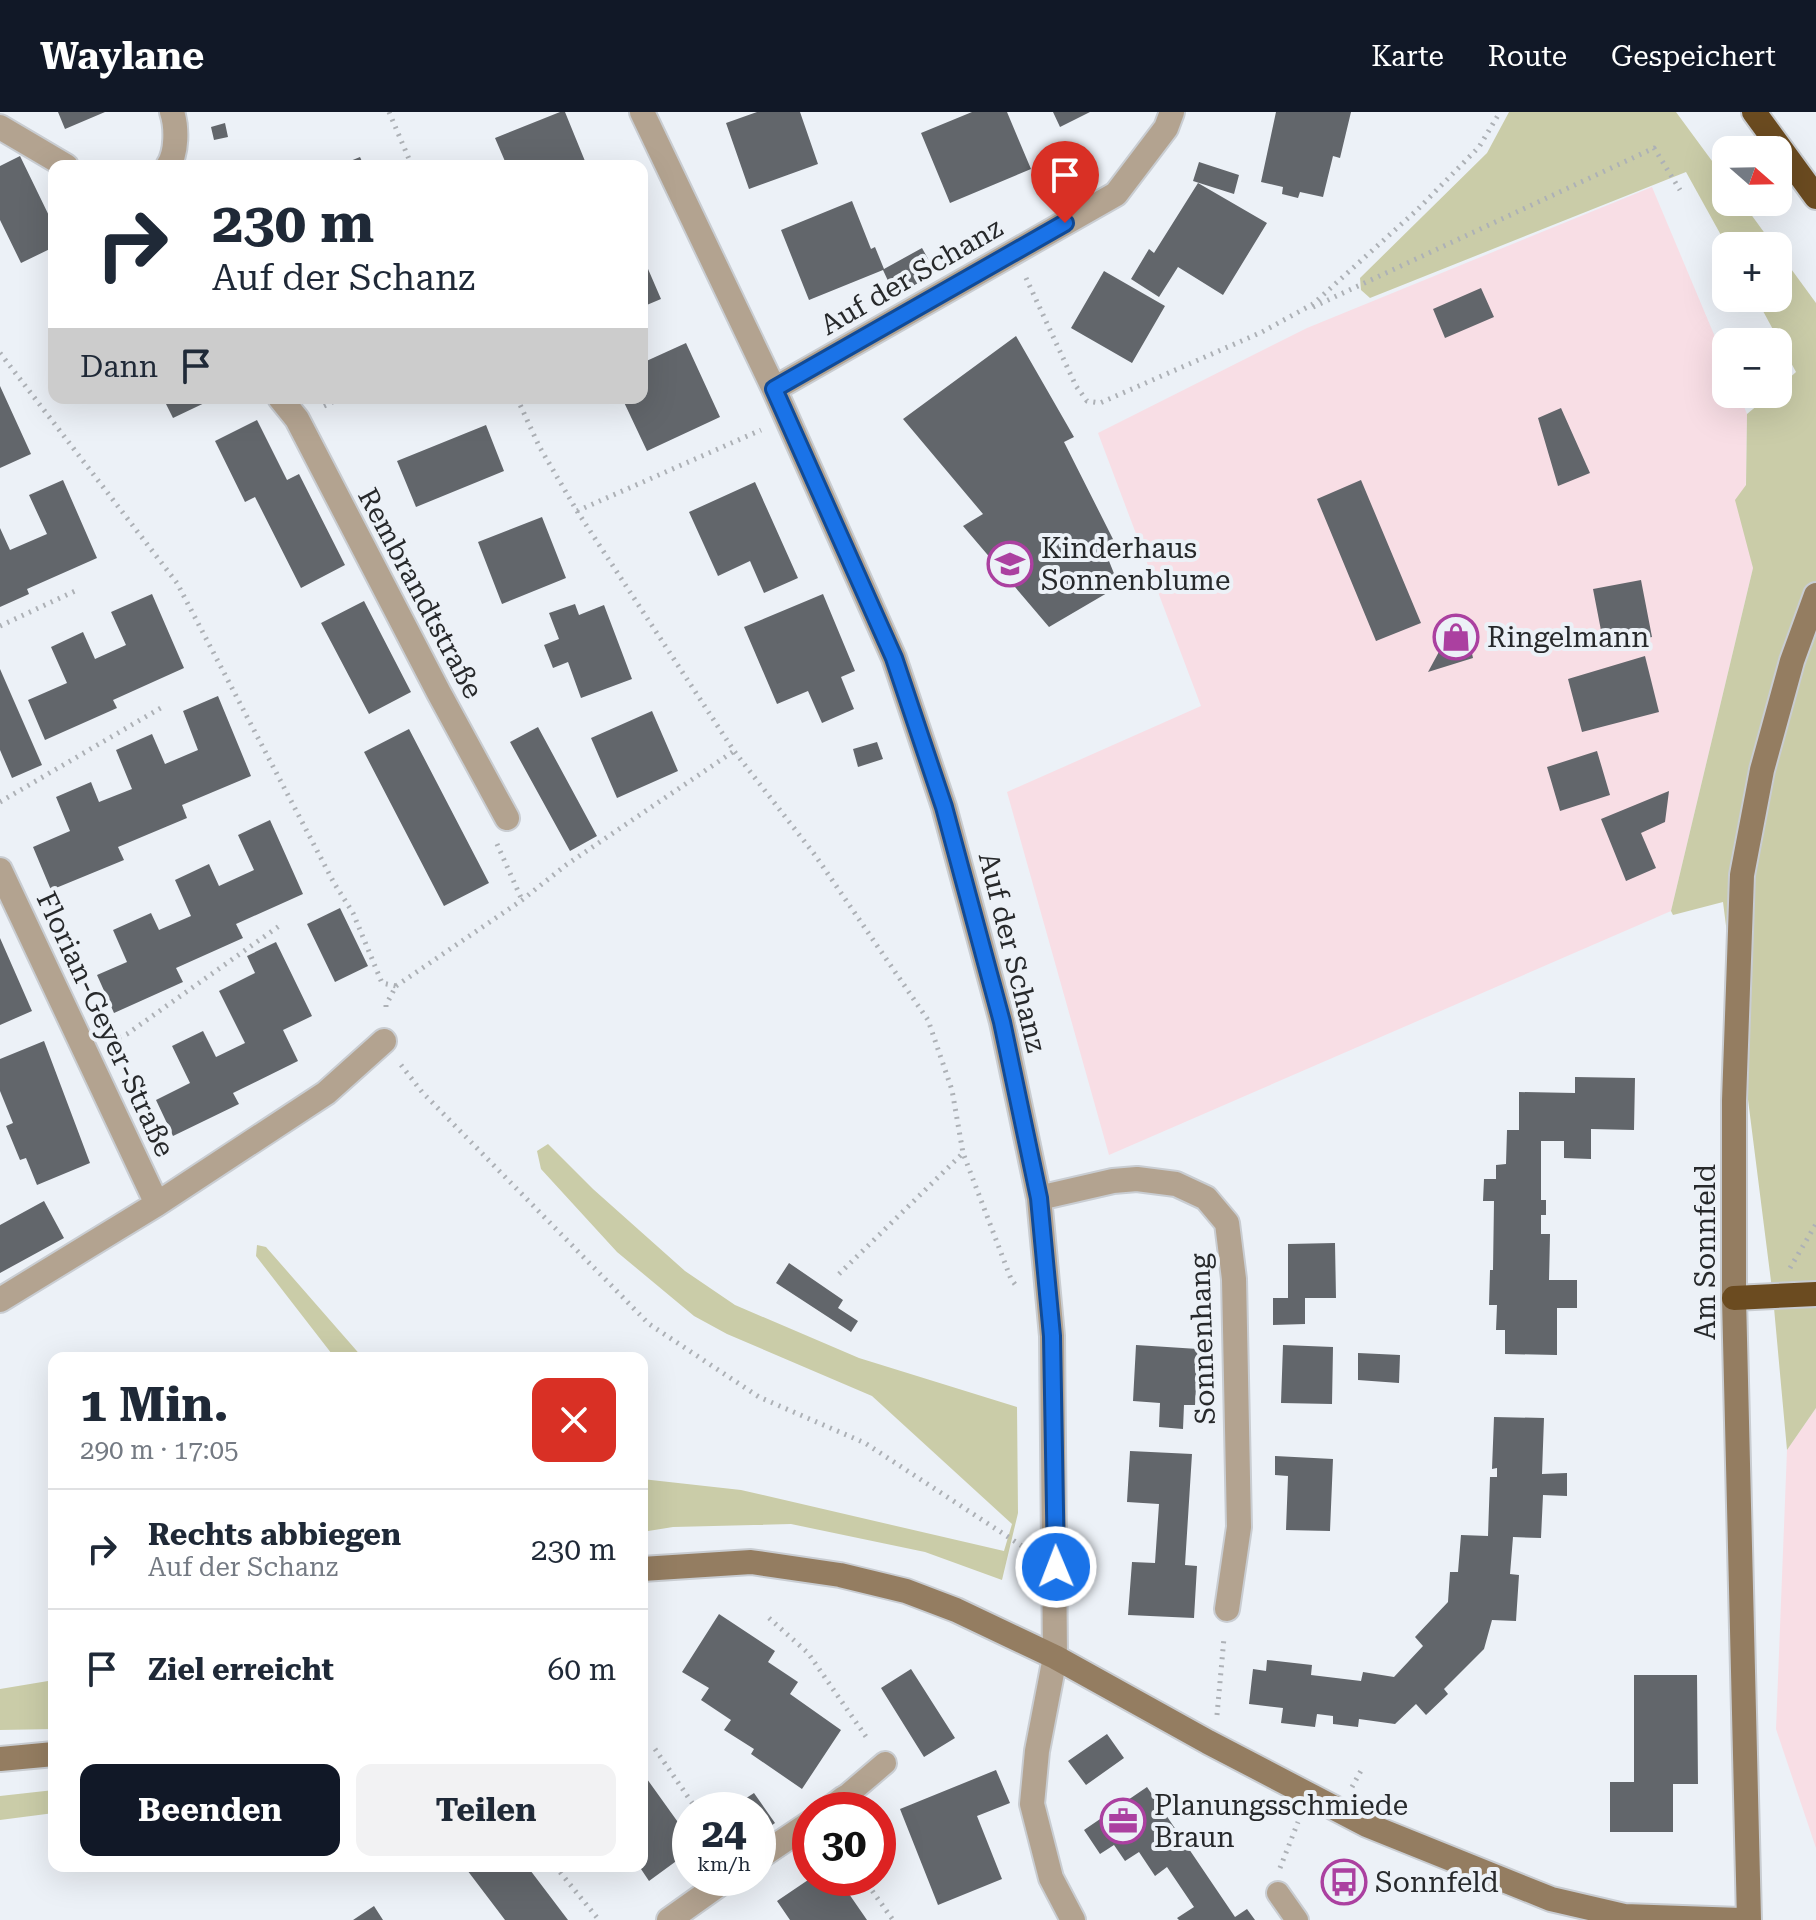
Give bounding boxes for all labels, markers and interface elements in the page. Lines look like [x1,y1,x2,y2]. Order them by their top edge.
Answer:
text: Waylane [40,34,204,78]
text: Karte [1371,40,1444,73]
text: Route [1488,40,1567,73]
text: Gespeichert [1611,40,1776,73]
north arrow [1712,136,1792,216]
map controls [1712,136,1792,408]
pin [1031,141,1099,223]
icon: arrive [1043,153,1087,197]
text: 230 m [212,190,374,256]
icon: right [80,192,184,296]
street label: Auf der Schanz [814,211,1008,342]
button: + [1712,232,1792,312]
text: Auf der Schanz [212,257,475,299]
button: − [1712,328,1792,408]
icon: arrive [174,344,218,388]
text: Dann [80,349,158,384]
street label: Rembrandtstraße [351,482,490,704]
place label: Kinderhaus Sonnenblume [1041,532,1230,597]
school or university icon: Kinderhaus Sonnenblume [986,540,1034,588]
shop icon: Ringelmann [1432,613,1480,661]
place label: Ringelmann [1487,621,1649,654]
street label: Auf der Schanz [972,849,1053,1055]
street label: Florian-Geyer-Straße [30,886,181,1162]
street label: Am Sonnfeld [1689,1164,1722,1340]
street label: Sonnenhang [1183,1253,1222,1425]
text: 1 Min. [80,1377,229,1433]
button: close [532,1378,616,1462]
text: 290 m · 17:05 [80,1435,239,1465]
text: Rechts abbiegen [148,1517,401,1552]
position arrow [1014,1525,1098,1609]
icon: right [80,1527,124,1571]
text: 230 m [531,1532,616,1567]
text: Auf der Schanz [148,1552,338,1582]
icon: arrive [80,1647,124,1691]
text: Ziel erreicht [148,1652,334,1687]
text: 60 m [547,1652,616,1687]
button: Beenden [80,1764,340,1856]
button: Teilen [356,1764,616,1856]
place label: Planungsschmiede Braun [1154,1789,1408,1854]
speed limit sign: 30 [792,1792,896,1896]
office icon: Planungsschmiede Braun [1099,1797,1147,1845]
text: 24 [702,1810,746,1857]
text: km/h [697,1852,751,1876]
bus stop icon: Sonnfeld [1320,1858,1368,1906]
place label: Sonnfeld [1375,1866,1499,1899]

